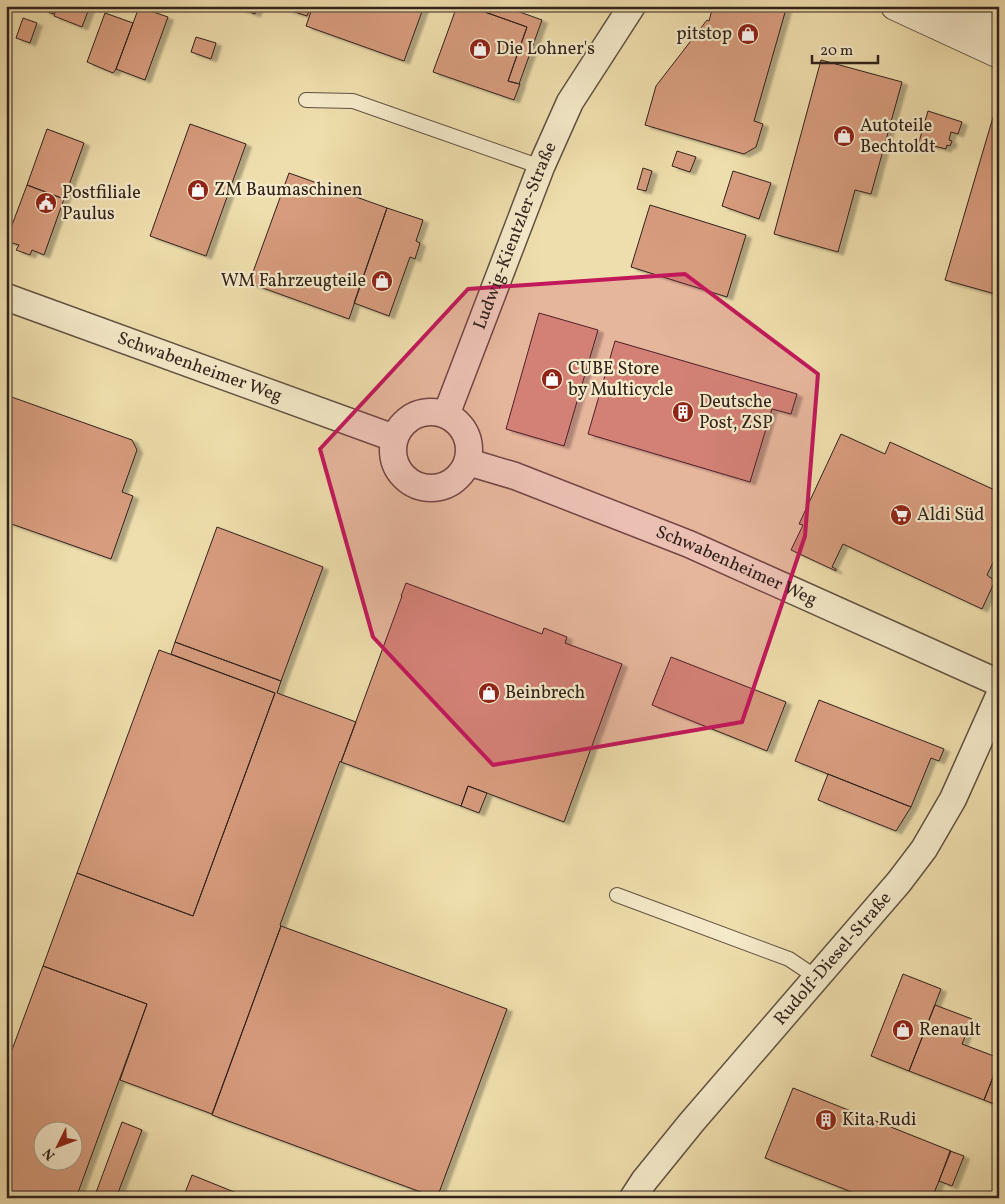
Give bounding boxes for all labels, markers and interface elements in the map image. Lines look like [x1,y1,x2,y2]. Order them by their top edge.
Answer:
place label: pitstop [676,22,732,47]
shop icon: pitstop [736,22,760,46]
scale bar [812,32,879,64]
shop icon: Die Lohner's [468,37,492,61]
place label: Die Lohner's [496,37,595,62]
text: 20 m [820,41,853,62]
place label: Autoteile Bechtoldt [860,114,935,160]
shop icon: Autoteile Bechtoldt [832,124,856,148]
street label: Ludwig-Kientzler-Straße [467,138,563,333]
shop icon: ZM Baumaschinen [186,178,210,202]
place label: ZM Baumaschinen [214,178,363,203]
place label: Postfiliale Paulus [62,181,141,227]
public building icon: Postfiliale Paulus [34,191,58,215]
place label: WM Fahrzeugteile [221,269,366,294]
shop icon: WM Fahrzeugteile [370,269,394,293]
street label: Schwabenheimer Weg [114,326,286,409]
place label: CUBE Store by Multicycle [568,357,673,403]
shop icon: CUBE Store by Multicycle [540,367,564,391]
place label: Deutsche Post, ZSP [699,390,773,436]
building icon: Deutsche Post, ZSP [671,400,695,424]
supermarket icon: Aldi Süd [889,503,913,527]
place label: Aldi Süd [917,503,984,528]
street label: Schwabenheimer Weg [652,520,821,612]
shop icon: Beinbrech [477,681,501,705]
place label: Beinbrech [505,681,585,706]
street label: Rudolf-Diesel-Straße [768,887,898,1031]
shop icon: Renault [891,1018,915,1042]
place label: Renault [919,1018,981,1043]
building icon: Kita Rudi [814,1108,838,1132]
place label: Kita Rudi [842,1108,917,1133]
north arrow [32,1122,82,1172]
text: N [39,1144,60,1164]

